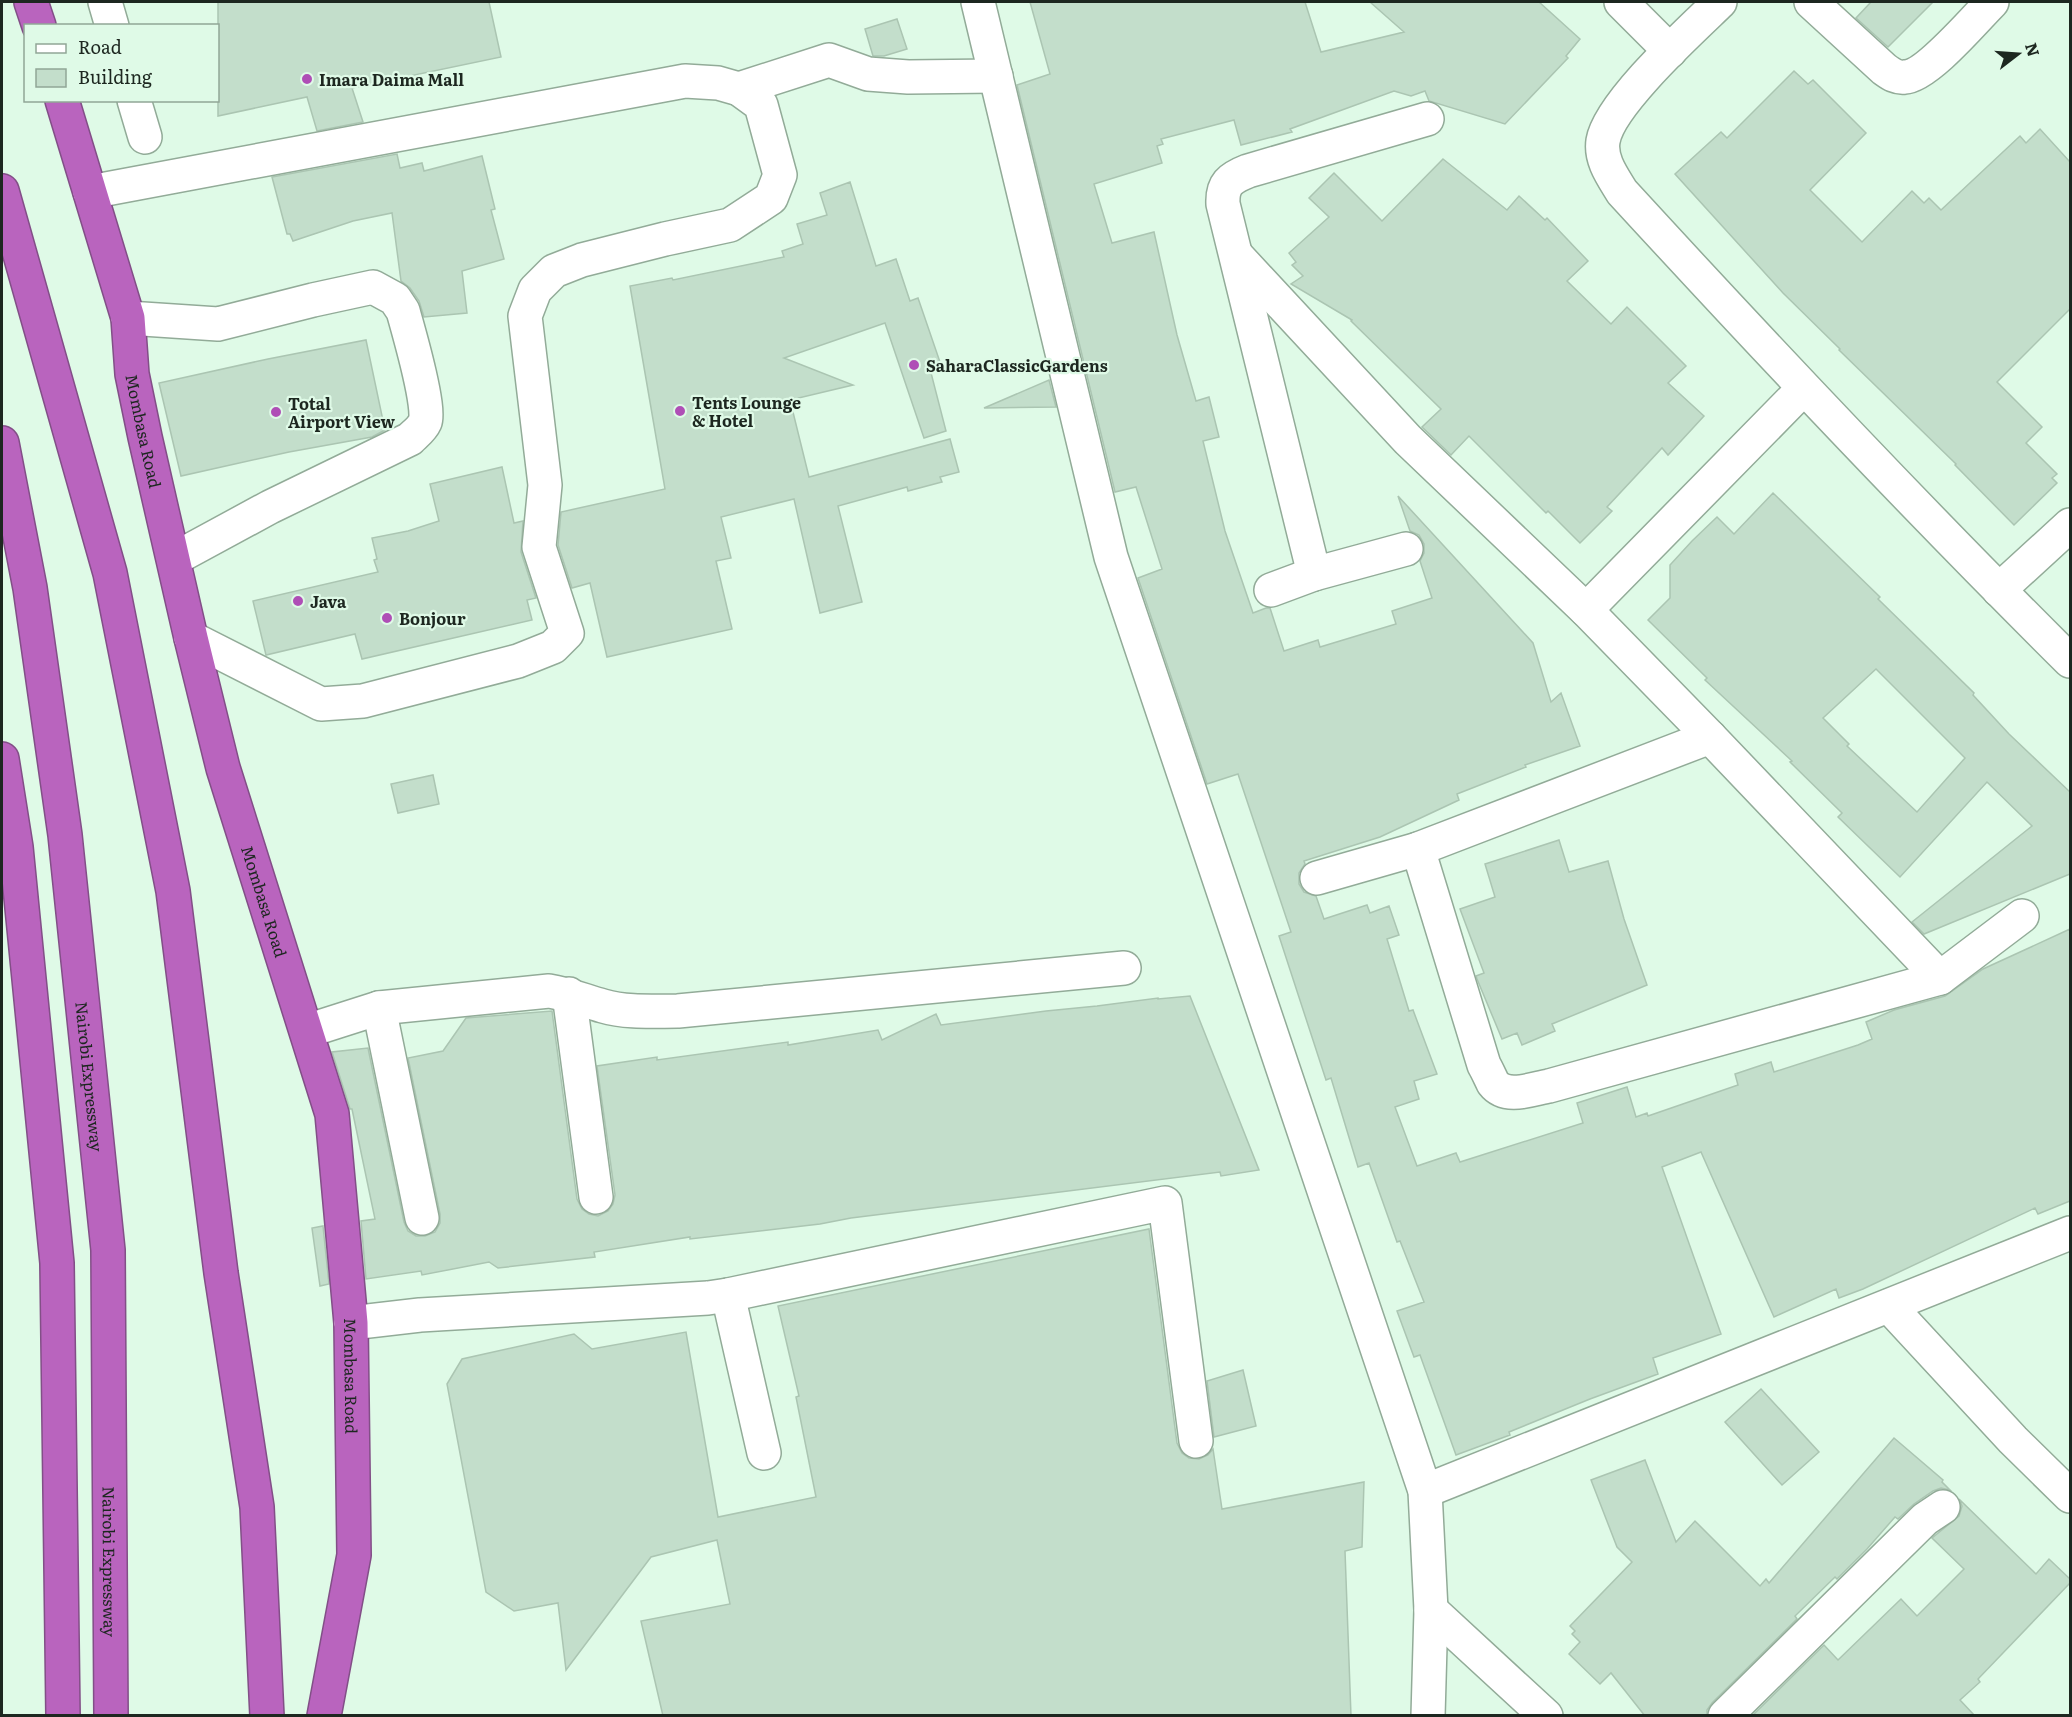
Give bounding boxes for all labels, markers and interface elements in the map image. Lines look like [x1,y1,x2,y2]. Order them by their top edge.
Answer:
legend [24,24,219,102]
north arrow [1988,24,2048,84]
text: Road [78,33,122,60]
text: N [2020,39,2047,59]
text: Building [78,63,153,90]
place label: Imara Daima Mall [319,67,464,91]
marker: Imara Daima Mall [300,72,314,86]
place label: SaharaClassicGardens [926,353,1108,377]
marker: SaharaClassicGardens [907,358,921,372]
street label: Mombasa Road [120,372,168,490]
place label: Tents Lounge & Hotel [692,390,801,432]
place label: Total Airport View [288,391,395,433]
marker: Tents Lounge & Hotel [673,404,687,418]
marker: Total Airport View [269,405,283,419]
place label: Java [310,589,347,613]
marker: Java [291,594,305,608]
place label: Bonjour [399,606,466,630]
marker: Bonjour [380,611,394,625]
street label: Mombasa Road [236,842,294,960]
street label: Nairobi Expressway [70,1000,110,1153]
street label: Mombasa Road [339,1318,364,1434]
street label: Nairobi Expressway [98,1486,122,1638]

